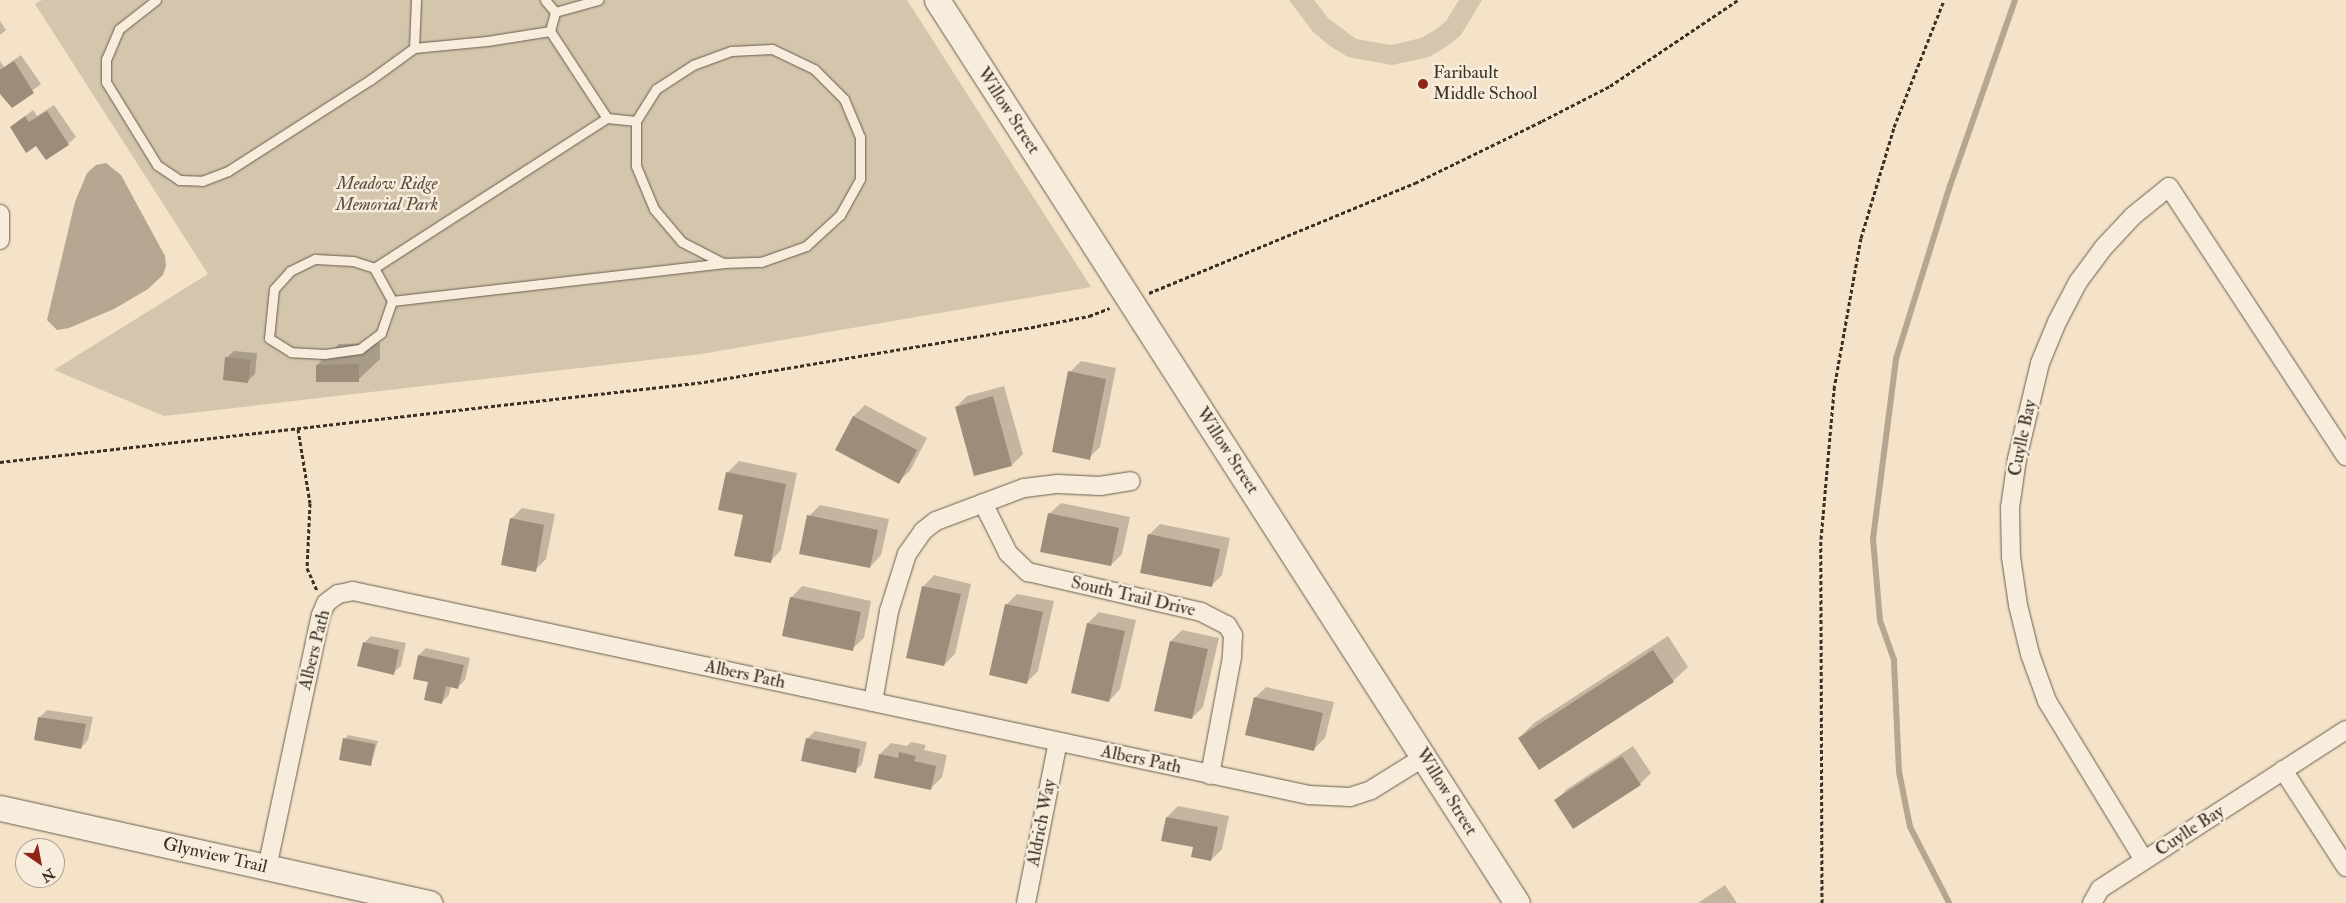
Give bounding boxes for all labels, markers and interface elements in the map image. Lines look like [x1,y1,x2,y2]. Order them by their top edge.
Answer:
place label: Faribault Middle School [1433,63,1537,106]
street label: Willow Street [972,64,1044,158]
marker: Faribault Middle School [1417,78,1429,90]
park label: Meadow Ridge Memorial Park [336,174,438,216]
street label: Cuylle Bay [2004,398,2042,478]
street label: Willow Street [1191,404,1263,498]
street label: South Trail Drive [1069,572,1197,622]
street label: Albers Path [295,608,335,692]
street label: Albers Path [703,656,787,694]
street label: Albers Path [1099,741,1183,779]
street label: Willow Street [1411,744,1481,840]
street label: Aldrich Way [1023,777,1061,869]
street label: Cuylle Bay [2152,801,2228,861]
street label: Glynview Trail [161,834,269,878]
north arrow [15,838,65,888]
text: N [38,865,58,886]

